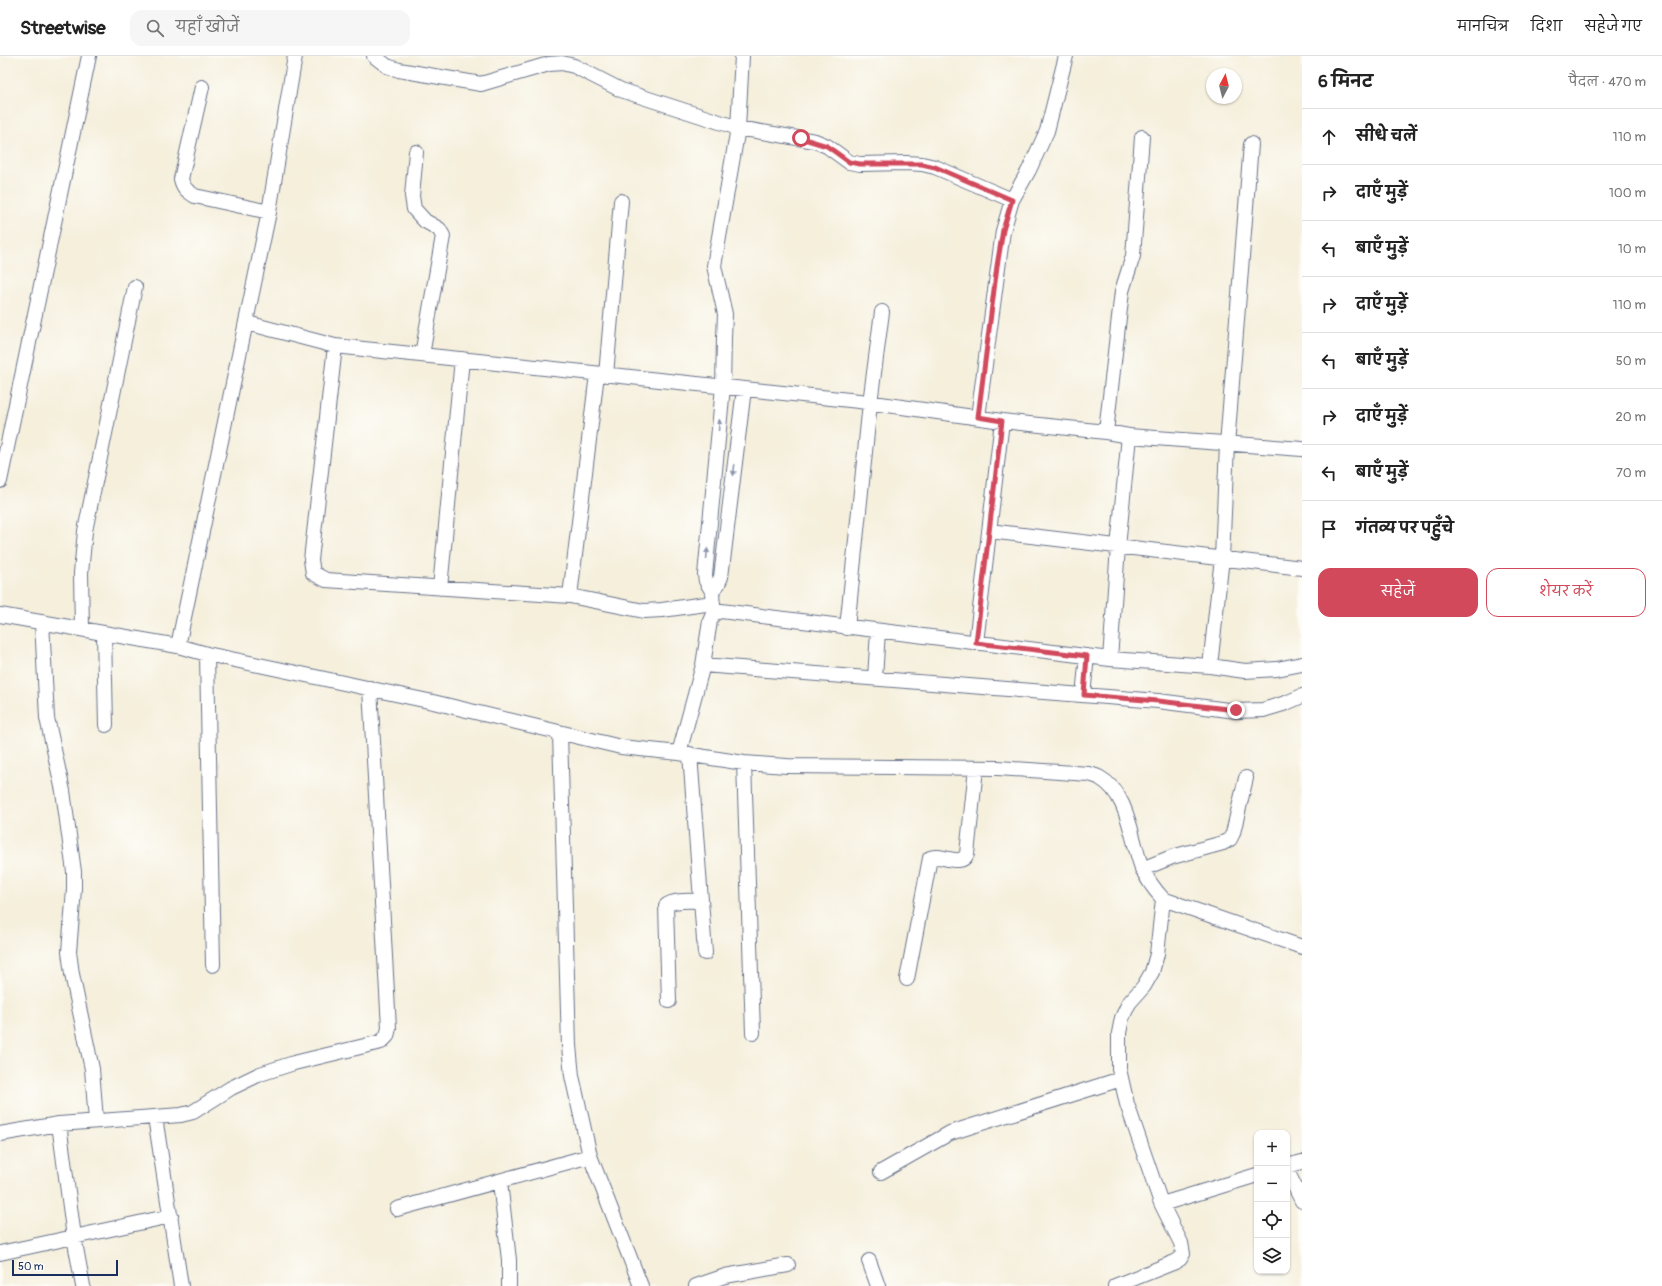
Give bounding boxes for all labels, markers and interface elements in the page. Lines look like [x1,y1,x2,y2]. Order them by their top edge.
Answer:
search box [130,10,410,46]
text: Streetwise [20,16,106,40]
icon: search [144,17,166,39]
text: यहाँ खोजें [176,18,240,37]
text: मानचित्र [1457,18,1509,35]
text: दिशा [1531,18,1562,35]
text: सहेजे गए [1584,18,1642,35]
north arrow [1206,68,1242,104]
text: 6 मिनट [1318,71,1373,92]
text: पैदल · 470 m [1568,74,1646,90]
icon: ahead [1318,126,1340,148]
text: सीधे चलें [1356,127,1417,146]
route start [792,129,810,147]
text: 110 m [1613,129,1646,145]
icon: right [1318,182,1340,204]
text: दाएँ मुड़ें [1356,183,1408,202]
text: 100 m [1609,185,1646,201]
icon: left [1318,238,1340,260]
text: बाएँ मुड़ें [1356,239,1408,258]
text: 10 m [1618,241,1646,257]
icon: right [1318,294,1340,316]
text: दाएँ मुड़ें [1356,295,1408,314]
text: 110 m [1613,297,1646,313]
icon: left [1318,350,1340,372]
text: बाएँ मुड़ें [1356,351,1408,370]
text: 50 m [1616,353,1646,369]
icon: right [1318,406,1340,428]
text: दाएँ मुड़ें [1356,407,1408,426]
text: 20 m [1615,409,1646,425]
one-way arrow [716,419,722,431]
icon: left [1318,462,1340,484]
one-way arrow [731,463,737,476]
text: बाएँ मुड़ें [1356,463,1408,482]
text: 70 m [1616,465,1646,481]
icon: arrive [1318,518,1340,540]
text: गंतव्य पर पहुँचे [1356,519,1454,538]
one-way arrow [704,548,711,560]
button: सहेजें [1318,568,1478,617]
button: शेयर करें [1486,568,1646,617]
route end [1227,701,1245,719]
map controls [1254,1130,1290,1274]
button: + [1254,1130,1290,1166]
button: − [1254,1166,1290,1202]
button: locate [1254,1202,1290,1238]
button: layers [1254,1238,1290,1274]
scale bar [12,1258,118,1277]
text: 50 m [18,1260,44,1273]

